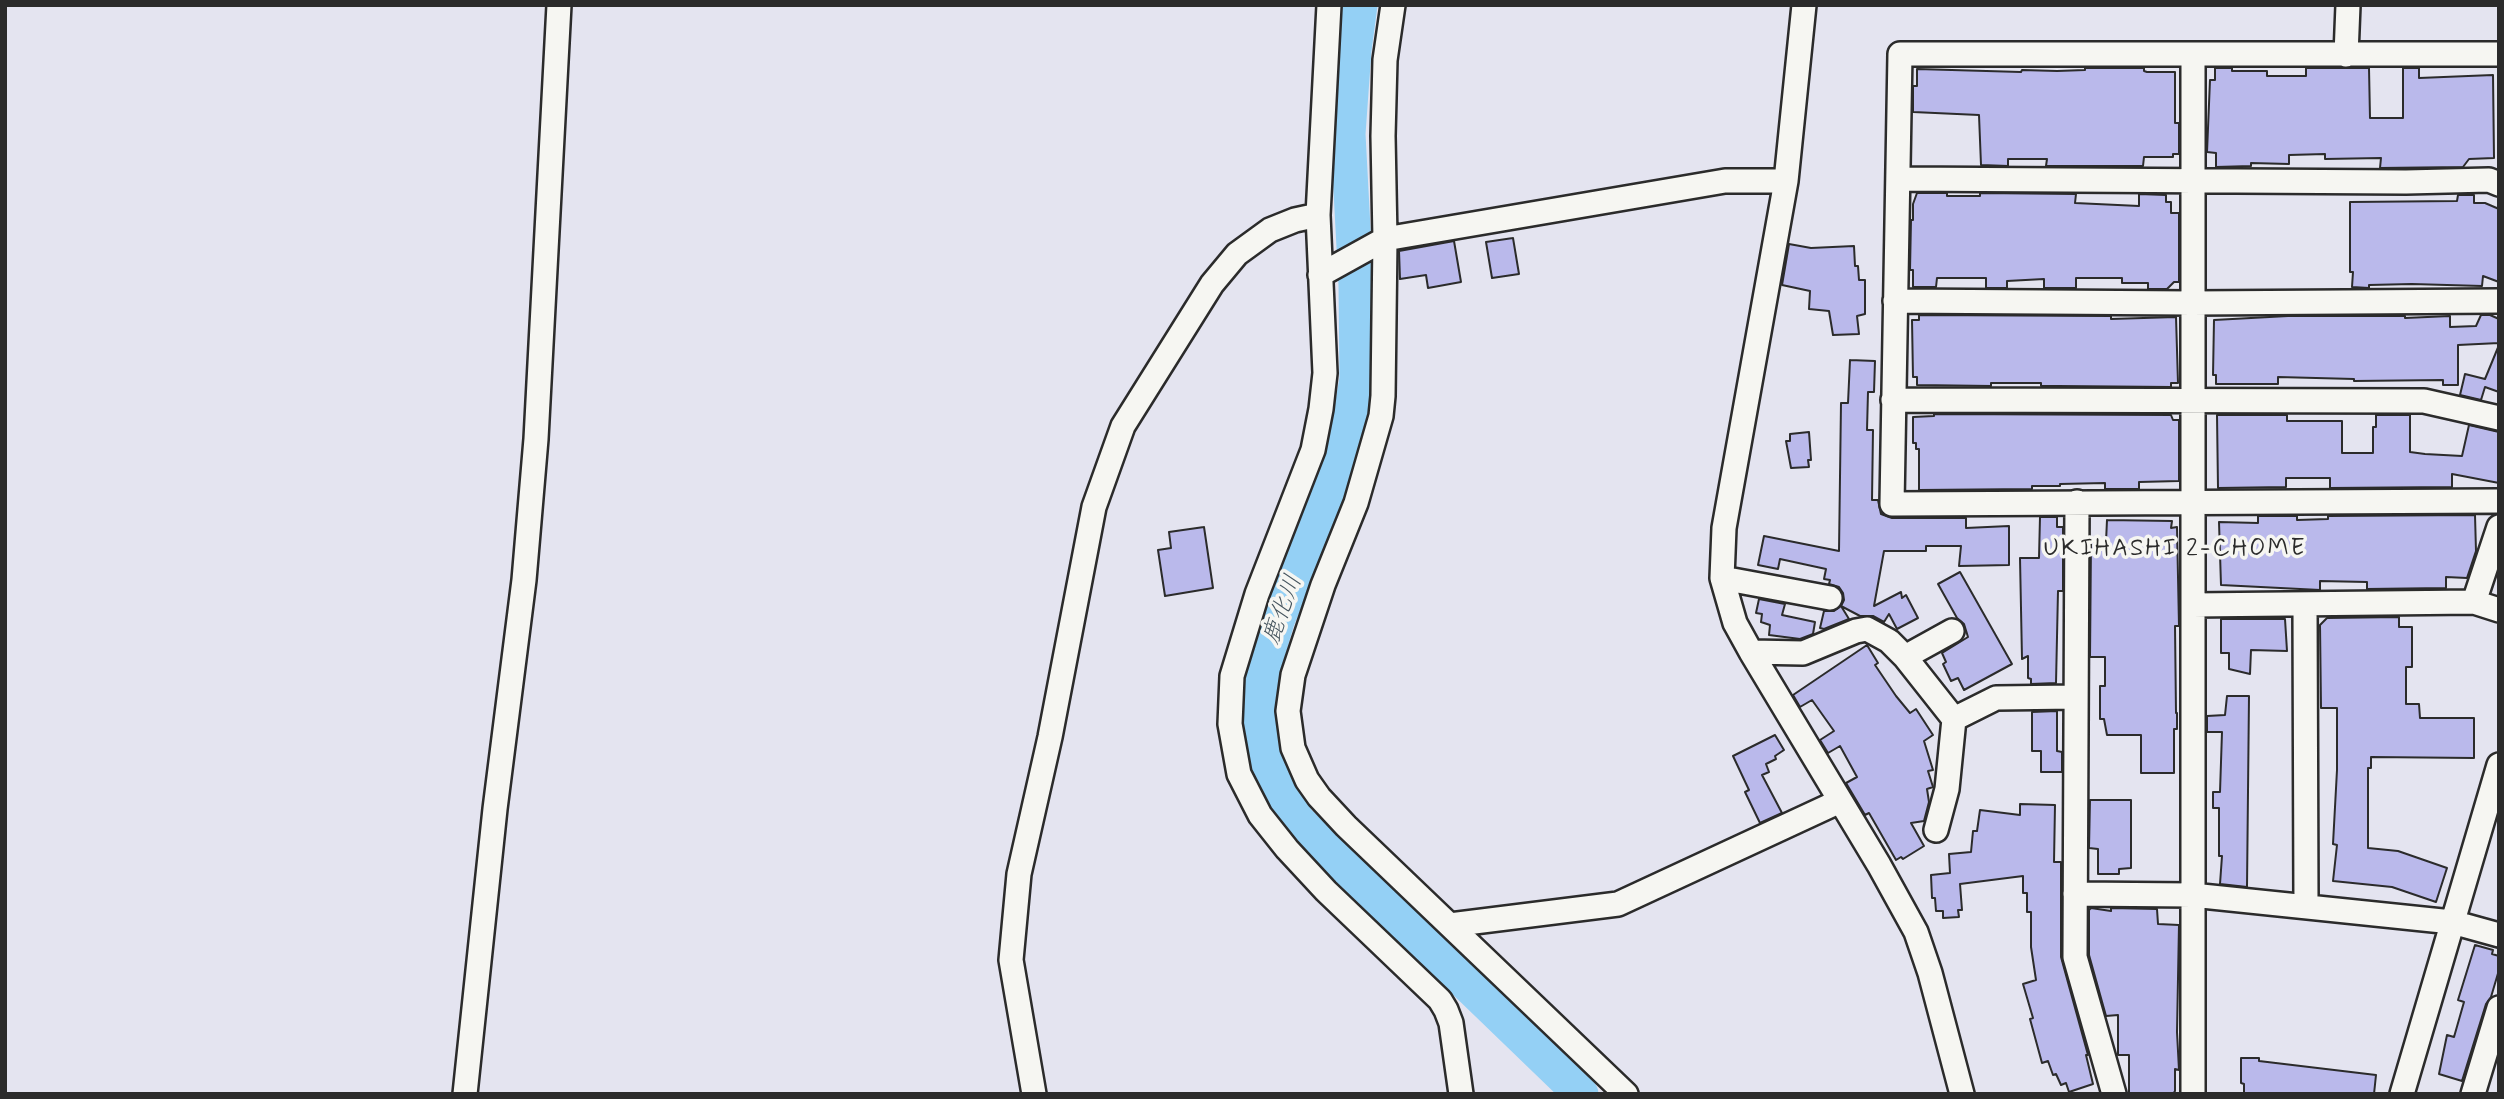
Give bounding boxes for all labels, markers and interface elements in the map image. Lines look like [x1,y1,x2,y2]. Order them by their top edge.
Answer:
district label: UKIHASHI 2-CHOME [2046,536,2304,564]
water label: 鹿化川 [1258,571,1310,649]

